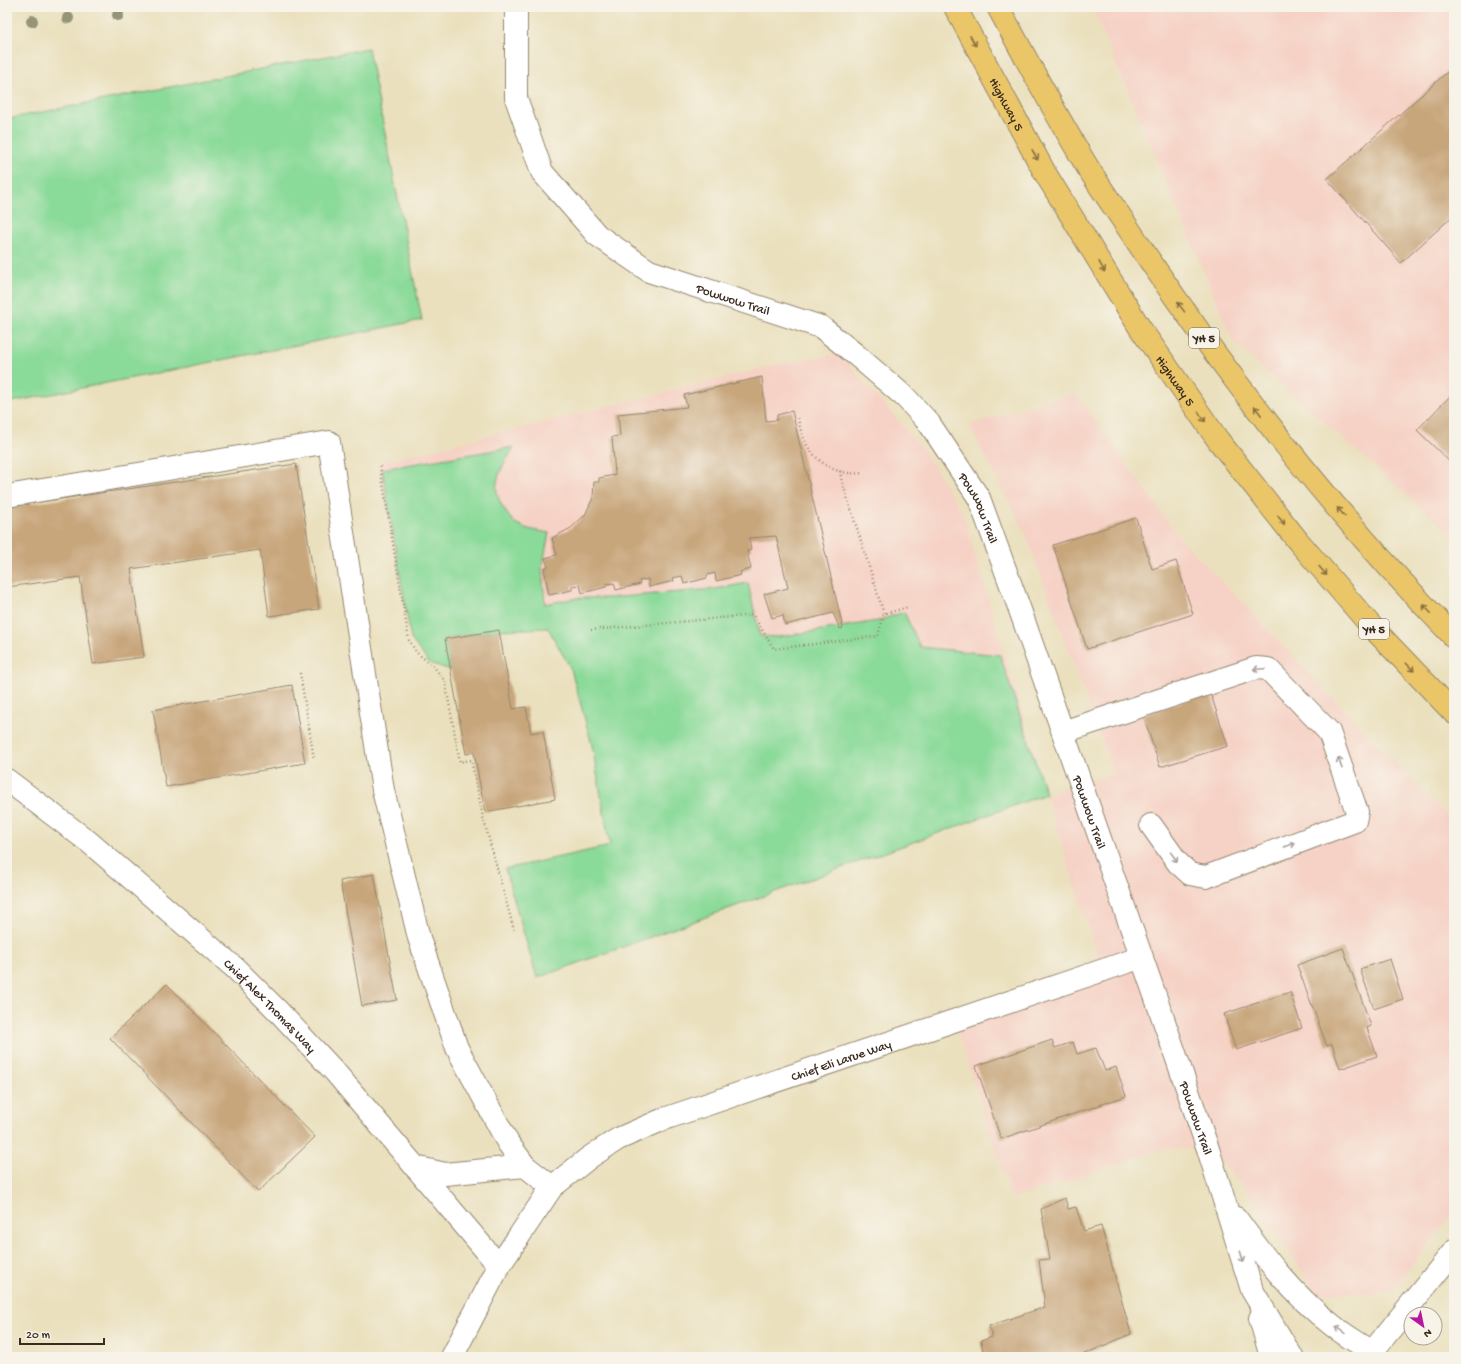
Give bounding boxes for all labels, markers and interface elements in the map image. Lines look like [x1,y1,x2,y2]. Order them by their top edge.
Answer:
one-way arrow [969,35,977,47]
street label: Highway 5 [985,76,1026,134]
one-way arrow [1032,149,1040,161]
one-way arrow [1099,261,1107,273]
street label: Powwow Trail [693,282,771,320]
one-way arrow [1177,301,1186,312]
road number: YH 5 [1189,328,1219,348]
street label: Highway 5 [1151,353,1197,410]
one-way arrow [1254,406,1263,417]
one-way arrow [1198,412,1206,423]
street label: Powwow Trail [954,470,1000,546]
one-way arrow [1336,507,1345,517]
one-way arrow [1277,515,1286,526]
one-way arrow [1319,565,1328,576]
one-way arrow [1422,604,1432,614]
road number: YH 5 [1359,619,1389,639]
one-way arrow [1406,662,1415,672]
one-way arrow [1253,666,1266,673]
one-way arrow [1336,757,1343,770]
street label: Powwow Trail [1068,773,1108,851]
one-way arrow [1284,841,1296,849]
one-way arrow [1170,851,1178,862]
street label: Chief Alex Thomas Way [220,957,318,1057]
street label: Chief Eli Larue Way [789,1037,894,1085]
street label: Powwow Trail [1175,1079,1214,1157]
one-way arrow [1239,1250,1246,1263]
north arrow [1403,1306,1443,1346]
scale bar [20,1320,104,1346]
one-way arrow [1335,1326,1346,1334]
text: N [1421,1326,1434,1340]
text: 20 m [26,1329,51,1343]

